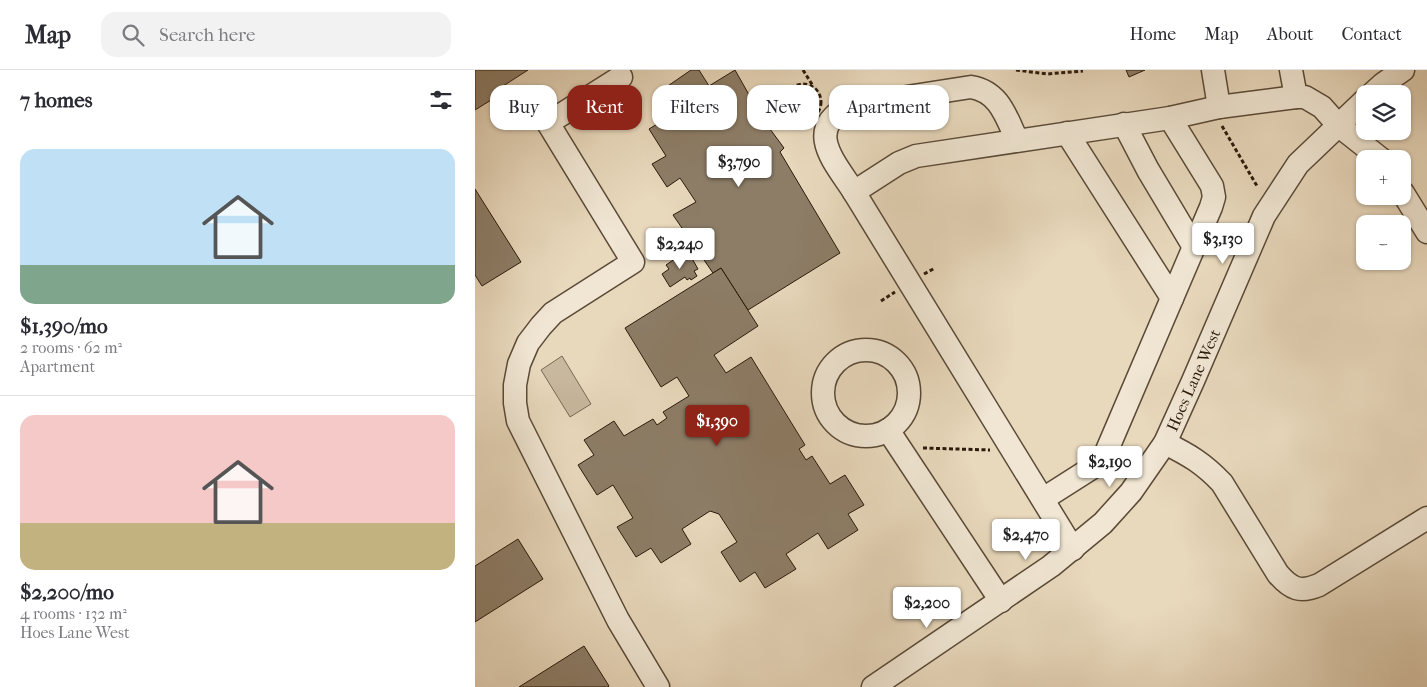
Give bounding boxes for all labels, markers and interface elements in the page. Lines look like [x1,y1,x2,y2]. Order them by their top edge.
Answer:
search box [101,12,451,57]
text: Map [25,21,71,49]
icon: search [119,21,147,49]
text: Search here [159,24,255,46]
text: Home [1129,24,1176,45]
text: Map [1204,24,1239,45]
text: About [1267,24,1313,45]
text: Contact [1341,24,1402,45]
chip: Buy [490,85,557,130]
chip: Rent [567,85,642,130]
chip: Filters [652,85,737,130]
chip: New [747,85,819,130]
chip: Apartment [829,85,949,130]
map controls [1356,85,1411,270]
button: layers [1356,85,1411,140]
icon: filters [427,86,455,114]
text: 7 homes [20,88,92,112]
pin: $3,790 [698,146,780,188]
button: + [1356,150,1411,205]
text: $3,790 [718,152,760,171]
icon: home [193,182,283,272]
button: − [1356,215,1411,270]
pin: $3,130 [1182,222,1264,265]
pin: $2,240 [639,228,721,270]
text: $3,130 [1203,229,1243,248]
text: $2,240 [657,234,703,253]
text: $1,390/mo [20,314,108,338]
street label: Hoes Lane West [1162,326,1225,434]
text: 2 rooms · 62 m² [20,338,122,357]
text: Apartment [20,357,95,376]
pin: $1,390 [676,404,758,447]
text: $1,390 [696,411,738,430]
pin: $2,190 [1069,446,1151,488]
icon: home [193,447,283,537]
text: $2,190 [1088,452,1132,471]
pin: $2,470 [985,518,1067,561]
text: $2,470 [1003,525,1049,544]
text: $2,200/mo [20,580,114,604]
pin: $2,200 [886,586,968,629]
text: $2,200 [904,593,950,612]
text: 4 rooms · 132 m² [20,604,127,623]
text: Hoes Lane West [20,623,130,642]

